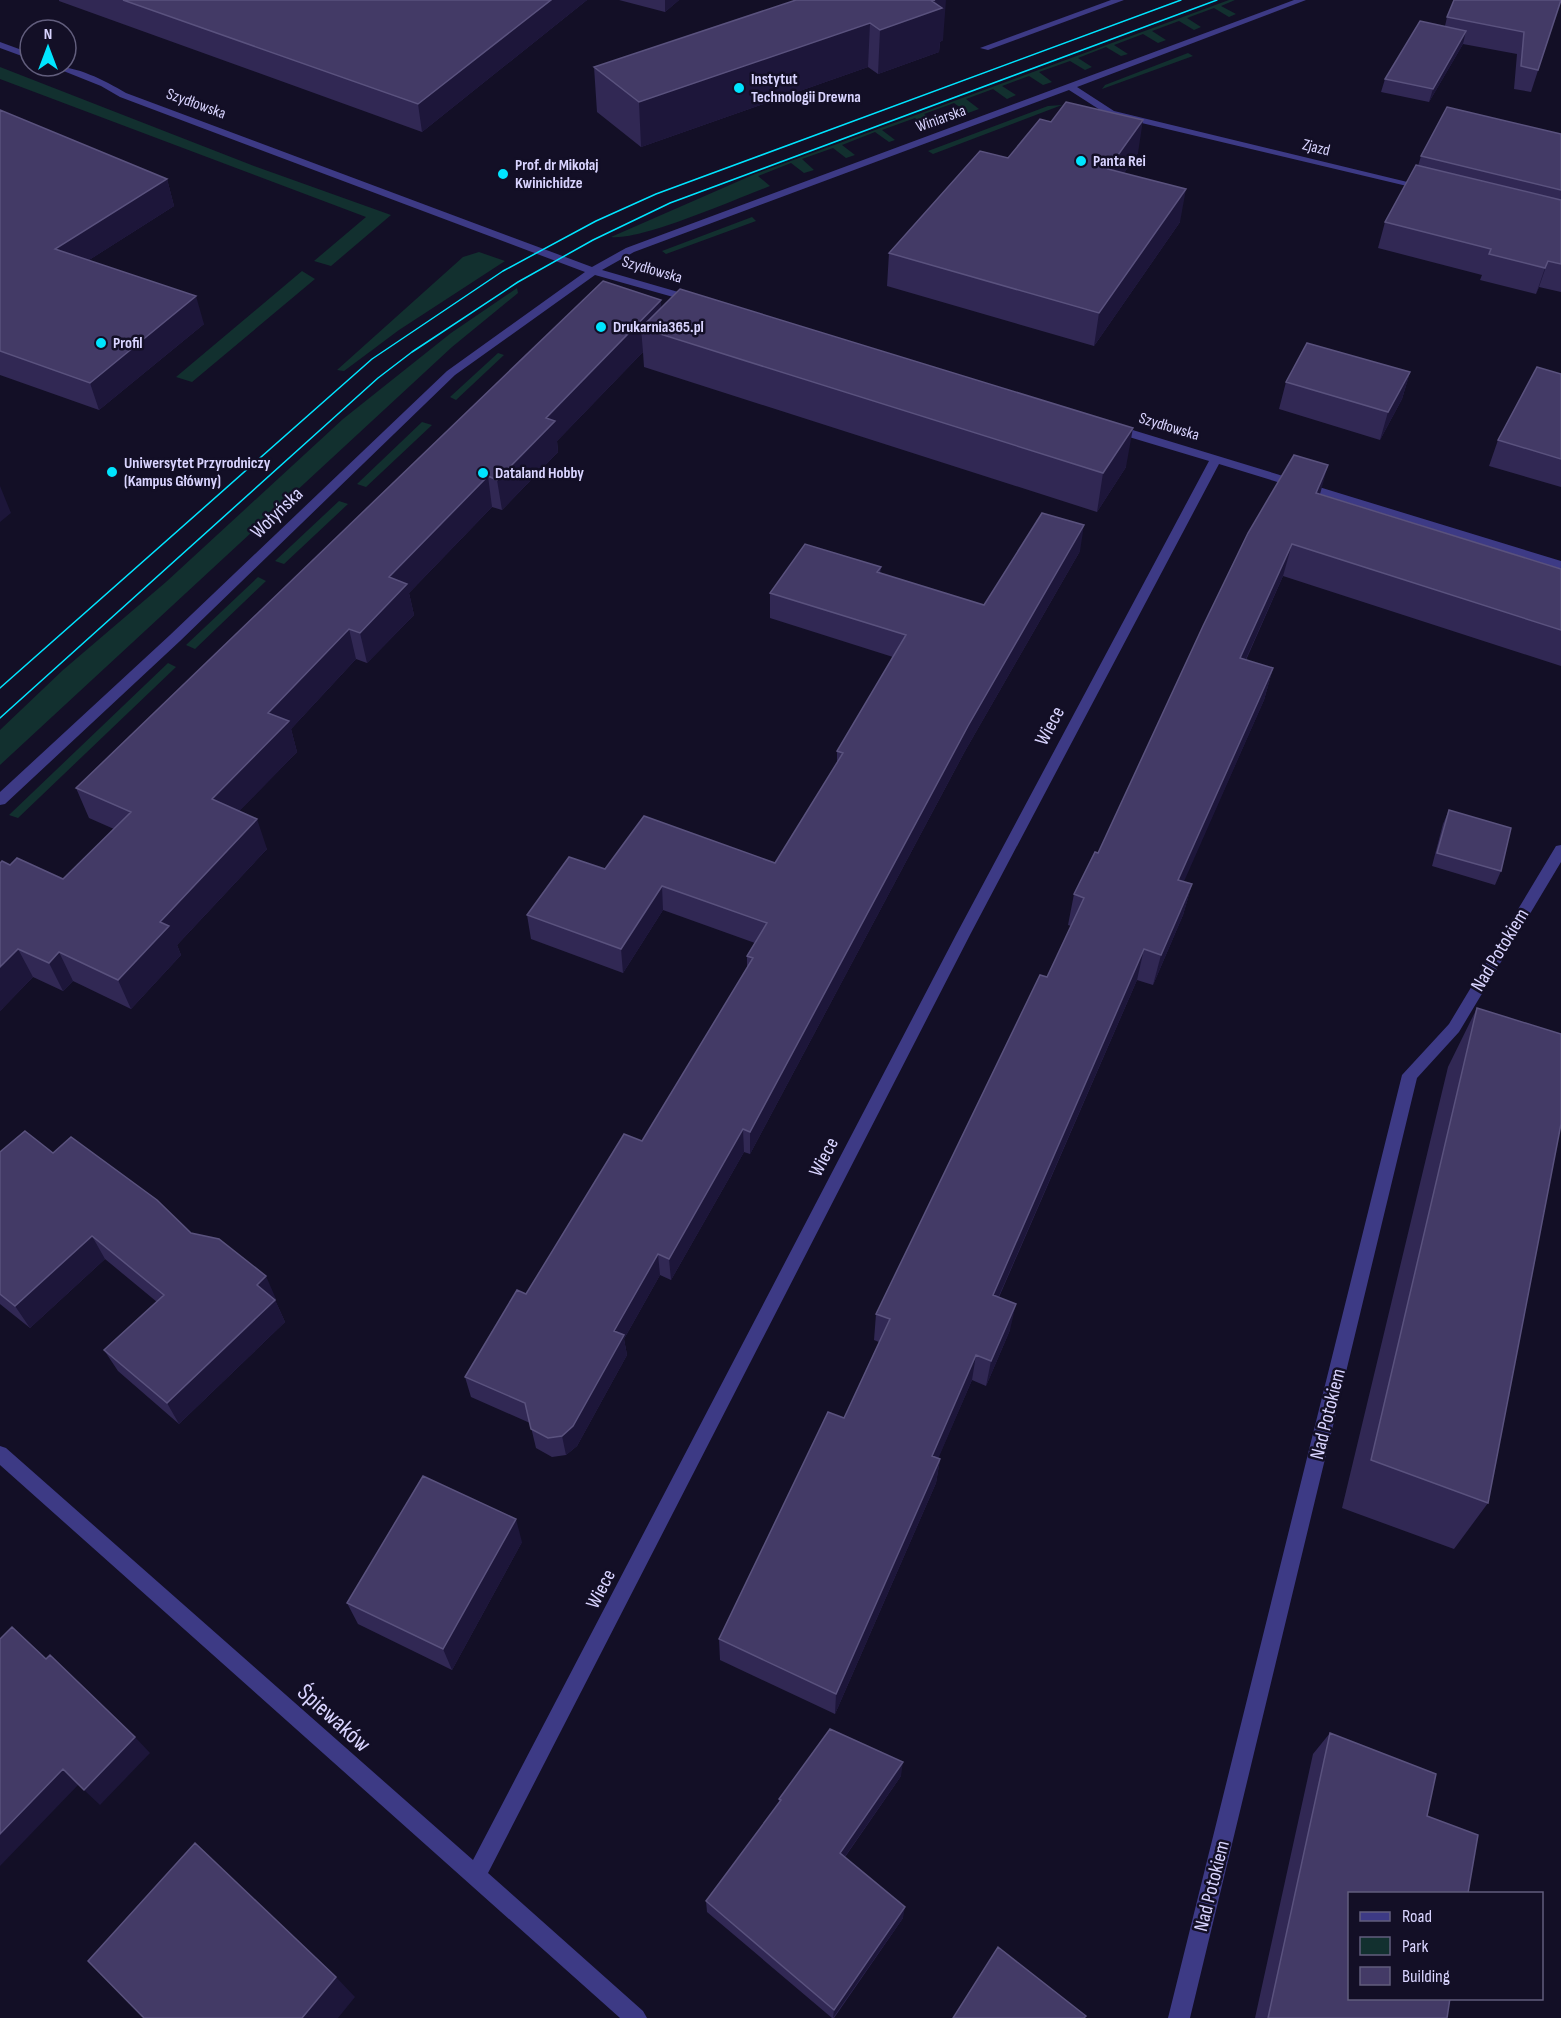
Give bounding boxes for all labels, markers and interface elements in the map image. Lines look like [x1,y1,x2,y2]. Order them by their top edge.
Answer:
north arrow [18,18,78,78]
text: N [44,25,52,44]
place label: Instytut Technologii Drewna [751,70,861,107]
marker: Instytut Technologii Drewna [732,81,746,95]
street label: Szydłowska [164,84,228,124]
street label: Winiarska [913,101,969,137]
street label: Zjazd [1300,135,1332,161]
place label: Panta Rei [1093,152,1146,171]
marker: Panta Rei [1074,154,1088,168]
place label: Prof. dr Mikołaj Kwinichidze [515,156,599,193]
marker: Prof. dr Mikołaj Kwinichidze [496,167,510,181]
street label: Szydłowska [620,252,684,288]
place label: Drukarnia365.pl [613,318,704,337]
marker: Drukarnia365.pl [594,320,608,334]
place label: Profil [113,334,143,353]
marker: Profil [94,336,108,350]
street label: Szydłowska [1137,409,1201,445]
place label: Uniwersytet Przyrodniczy (Kampus Główny) [124,454,271,491]
place label: Dataland Hobby [495,464,584,483]
marker: Uniwersytet Przyrodniczy (Kampus Główny) [105,465,119,479]
marker: Dataland Hobby [476,466,490,480]
street label: Wołyńska [246,482,308,544]
street label: Wiece [1030,702,1070,750]
street label: Nad Potokiem [1466,904,1534,996]
street label: Wiece [804,1133,844,1181]
street label: Nad Potokiem [1305,1366,1351,1462]
street label: Wiece [581,1565,621,1613]
street label: Śpiewaków [291,1678,377,1758]
street label: Nad Potokiem [1189,1838,1235,1934]
legend [1348,1892,1543,2000]
text: Road [1402,1906,1432,1927]
text: Park [1402,1936,1428,1957]
text: Building [1402,1966,1450,1987]

